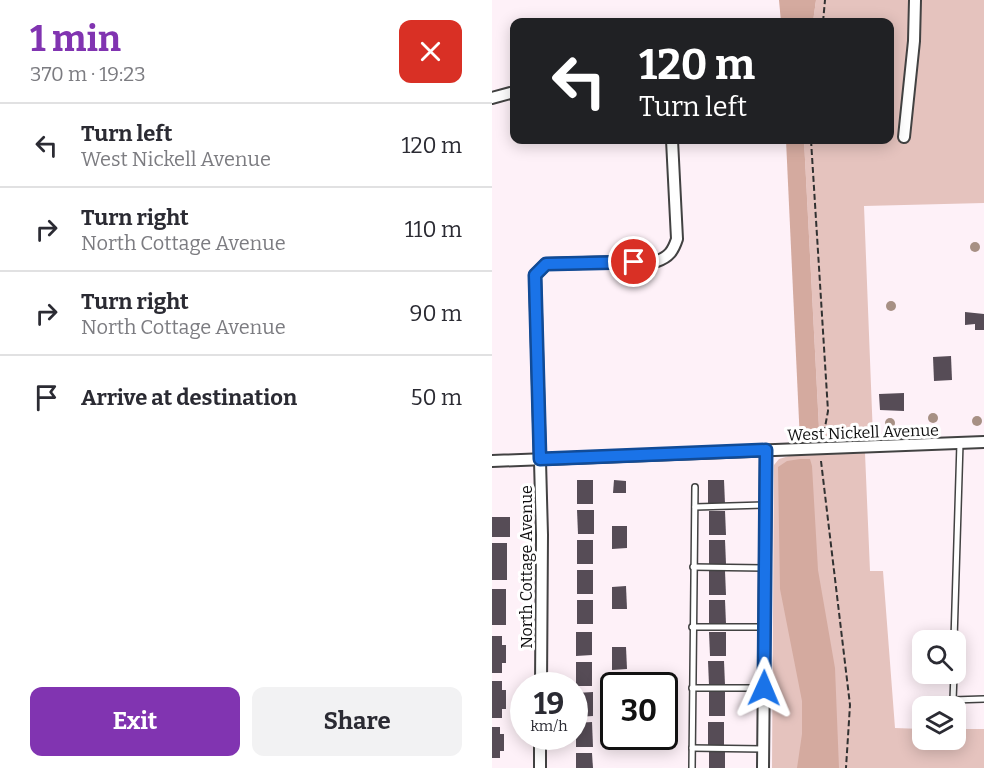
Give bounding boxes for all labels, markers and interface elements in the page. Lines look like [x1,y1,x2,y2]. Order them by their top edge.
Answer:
text: 1 min [30,17,121,61]
button: close [399,20,462,83]
text: 120 m [639,40,755,90]
icon: left [540,42,618,120]
text: 370 m · 19:23 [30,62,146,86]
text: Turn left [639,91,747,123]
text: Turn left [81,120,173,147]
icon: left [30,129,63,162]
text: 120 m [402,132,462,159]
text: West Nickell Avenue [81,147,271,171]
text: Turn right [81,204,189,231]
icon: right [30,213,63,246]
text: 110 m [405,216,462,243]
text: North Cottage Avenue [81,231,286,255]
pin [608,236,659,287]
icon: arrive [617,245,650,278]
text: Turn right [81,288,189,315]
icon: right [30,297,63,330]
text: 90 m [410,300,462,327]
text: North Cottage Avenue [81,315,286,339]
icon: arrive [30,381,63,414]
text: Arrive at destination [81,384,297,411]
text: 50 m [411,384,462,411]
street label: West Nickell Avenue [787,420,939,445]
street label: North Cottage Avenue [517,485,536,649]
map controls [912,630,966,750]
button: search [912,630,966,684]
position arrow [732,656,796,720]
speed limit sign: 30 [600,672,678,750]
text: 19 [534,686,564,722]
button: Exit [30,687,240,756]
button: Share [252,687,462,756]
button: layers [912,696,966,750]
text: km/h [530,717,568,735]

